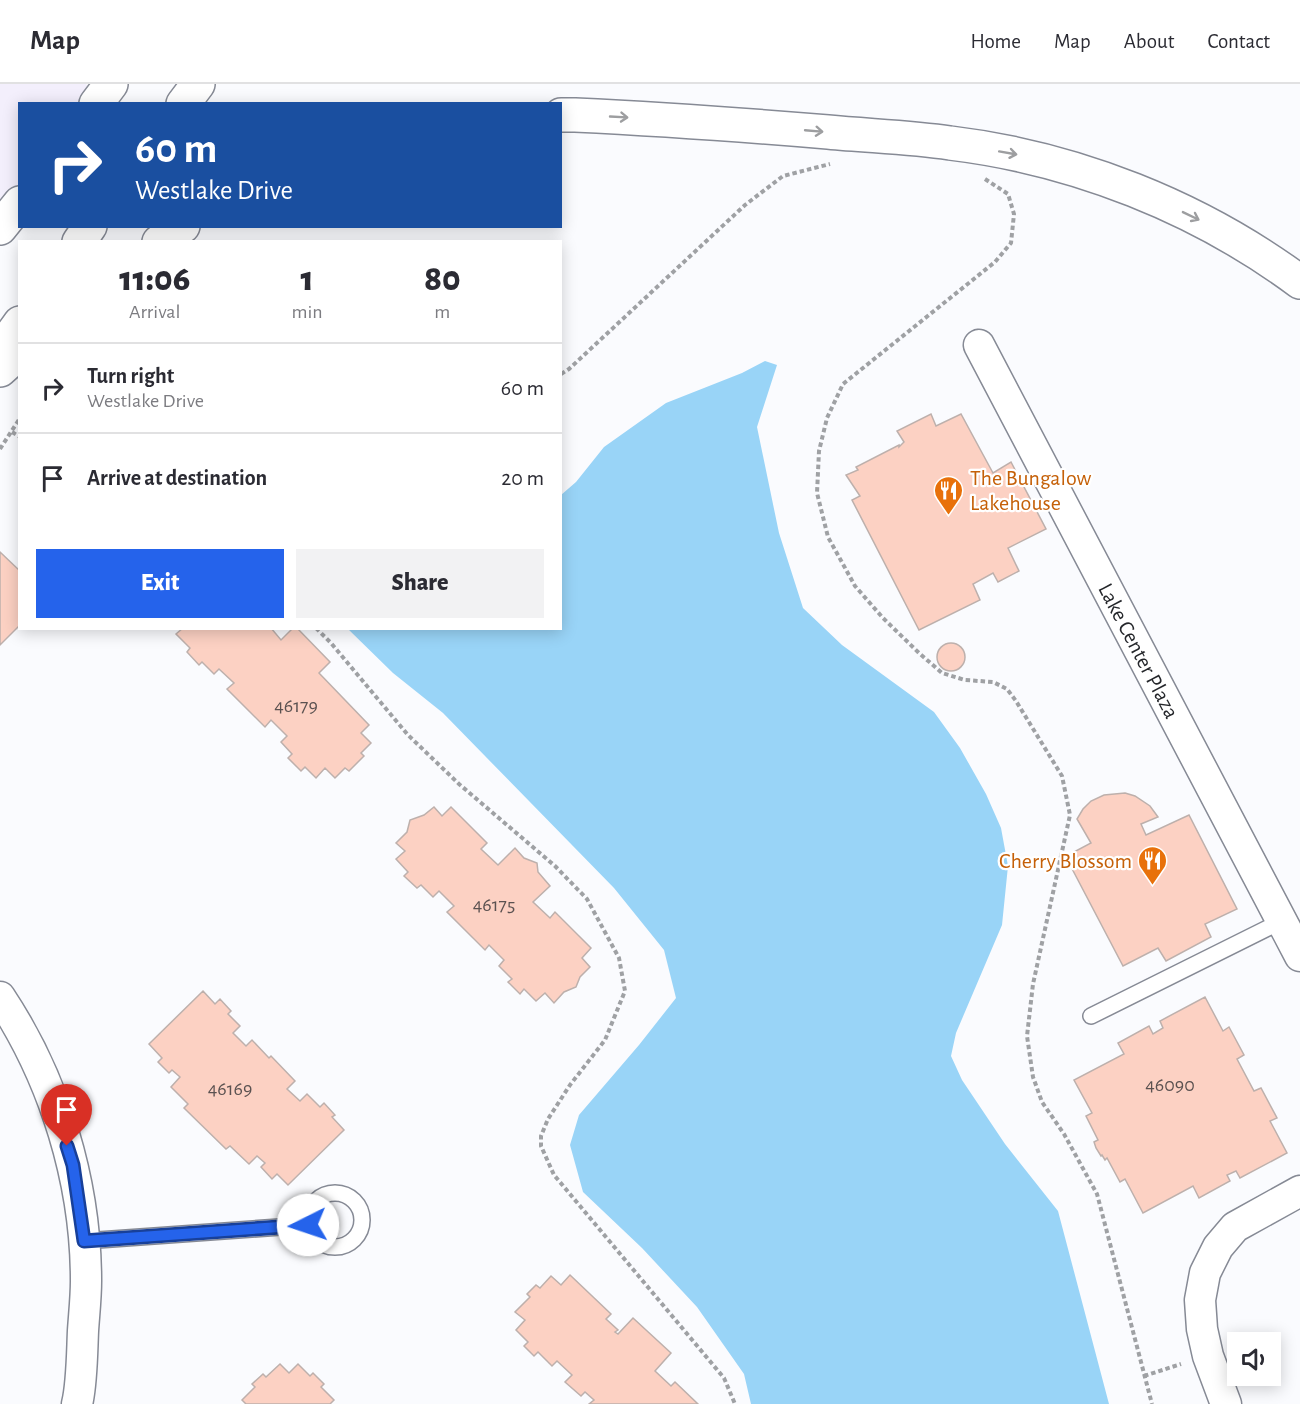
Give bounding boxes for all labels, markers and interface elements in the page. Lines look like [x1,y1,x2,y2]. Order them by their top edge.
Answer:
text: Map [30,27,80,55]
text: Home [970,31,1021,52]
text: Map [1054,31,1091,52]
text: About [1124,31,1174,52]
text: Contact [1207,31,1270,52]
one-way arrow [609,112,629,123]
icon: right [36,126,114,204]
one-way arrow [803,126,823,137]
text: 60 m [135,128,217,170]
one-way arrow [997,147,1017,158]
text: Westlake Drive [135,177,293,204]
one-way arrow [1182,211,1200,223]
text: 11:06 [119,261,190,297]
text: 1 [300,261,314,297]
text: 80 [424,261,461,297]
text: Arrival [129,302,180,322]
text: min [292,302,323,322]
text: m [434,302,450,322]
text: Turn right [87,365,174,387]
icon: right [36,372,69,405]
text: 60 m [501,377,544,399]
text: Westlake Drive [87,391,204,411]
icon: arrive [36,462,69,495]
text: Arrive at destination [87,467,267,489]
text: 20 m [501,467,544,489]
place label: The Bungalow Lakehouse [970,467,1091,514]
restaurant icon: The Bungalow Lakehouse [933,474,965,516]
button: Exit [36,549,284,618]
button: Share [296,549,544,618]
street label: Lake Center Plaza [1094,580,1183,722]
house number: 46179 [274,696,318,716]
restaurant icon: Cherry Blossom [1137,844,1169,886]
place label: Cherry Blossom [999,850,1132,872]
house number: 46175 [473,895,515,915]
house number: 46090 [1145,1075,1195,1095]
house number: 46169 [208,1079,252,1099]
pin [41,1084,92,1146]
icon: arrive [50,1093,83,1126]
position arrow [276,1193,340,1257]
map controls [1227,1332,1281,1386]
button: sound [1227,1332,1281,1386]

